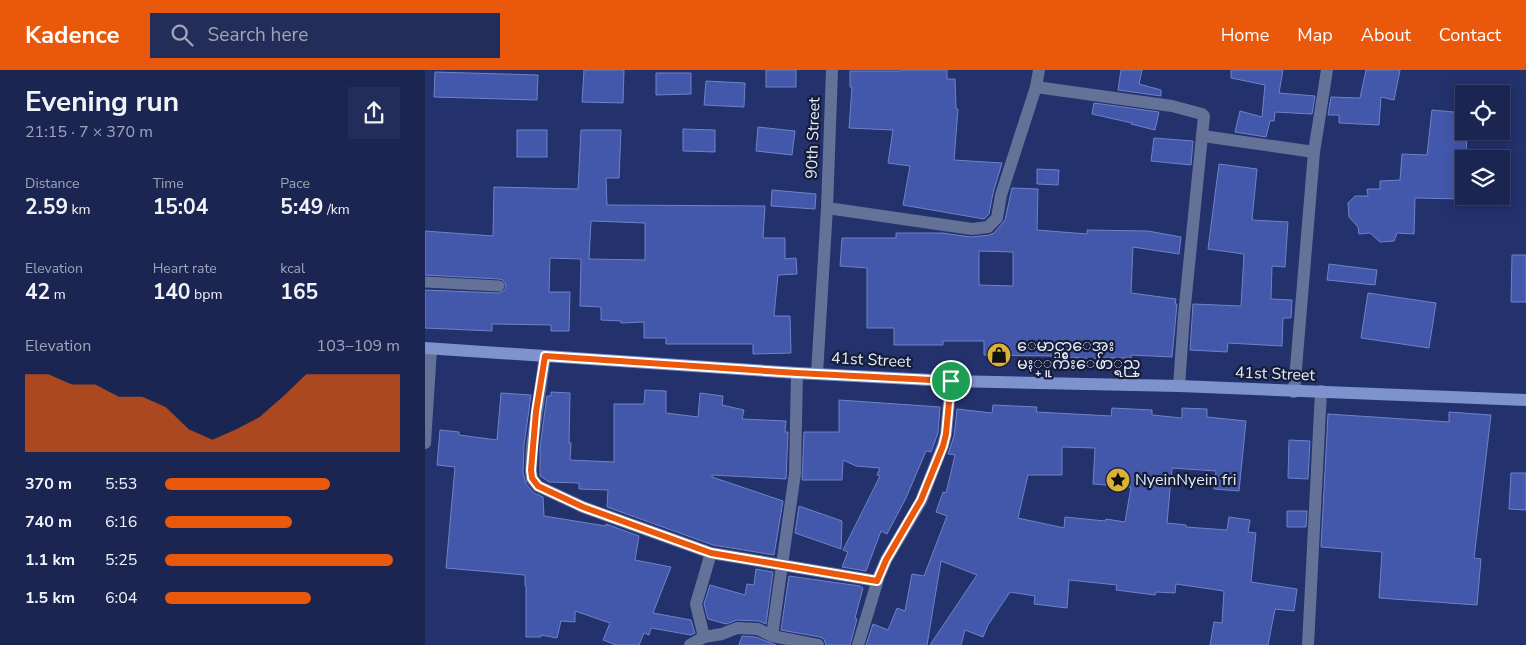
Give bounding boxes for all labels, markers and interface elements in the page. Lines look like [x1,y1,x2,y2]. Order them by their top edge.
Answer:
search box [150,13,500,58]
text: Kadence [25,19,120,51]
icon: search [168,21,196,49]
text: Search here [208,22,308,48]
text: Home [1221,23,1269,47]
text: Map [1297,23,1333,47]
text: About [1361,23,1411,47]
text: Contact [1439,23,1501,47]
text: Evening run [25,83,179,121]
map controls [1455,85,1510,205]
button: locate [1455,85,1510,140]
button: share [348,87,400,139]
street label: 90th Street [801,96,825,179]
text: 21:15 · 7 × 370 m [25,121,153,143]
button: layers [1455,150,1510,205]
text: Distance [25,174,79,193]
text: Time [153,174,184,193]
text: Pace [280,174,310,193]
text: 2.59 [25,193,68,221]
text: 15:04 [153,193,208,221]
text: 5:49 [280,193,323,221]
text: km [68,200,91,219]
text: /km [323,200,350,219]
text: Elevation [25,259,83,278]
text: Heart rate [153,259,217,278]
text: kcal [280,259,305,278]
text: 42 [25,278,50,306]
text: 140 [153,278,190,306]
text: 165 [280,278,318,306]
text: m [50,285,66,304]
text: bpm [190,285,222,304]
text: Elevation [25,335,91,357]
text: 103–109 m [317,335,400,357]
place label: ေမာင္သာေအး မႏ္ူက်ီးေဖ်ာ္ရည္ [1017,335,1141,378]
shop icon: ေမာင္သာေအး မႏ္ူက်ီးေဖ်ာ္ရည္ [986,342,1012,368]
street label: 41st Street [830,347,912,373]
pin [930,360,972,402]
street label: 41st Street [1235,362,1316,386]
icon: arrive [937,367,965,395]
place icon: NyeinNyein fri [1105,467,1131,493]
place label: NyeinNyein fri [1135,469,1236,491]
text: 370 m [25,473,72,495]
text: 5:53 [105,473,137,495]
text: 740 m [25,511,72,533]
text: 6:16 [105,511,137,533]
text: 1.1 km [25,549,75,571]
text: 5:25 [105,549,137,571]
text: 1.5 km [25,587,75,609]
text: 6:04 [105,587,137,609]

